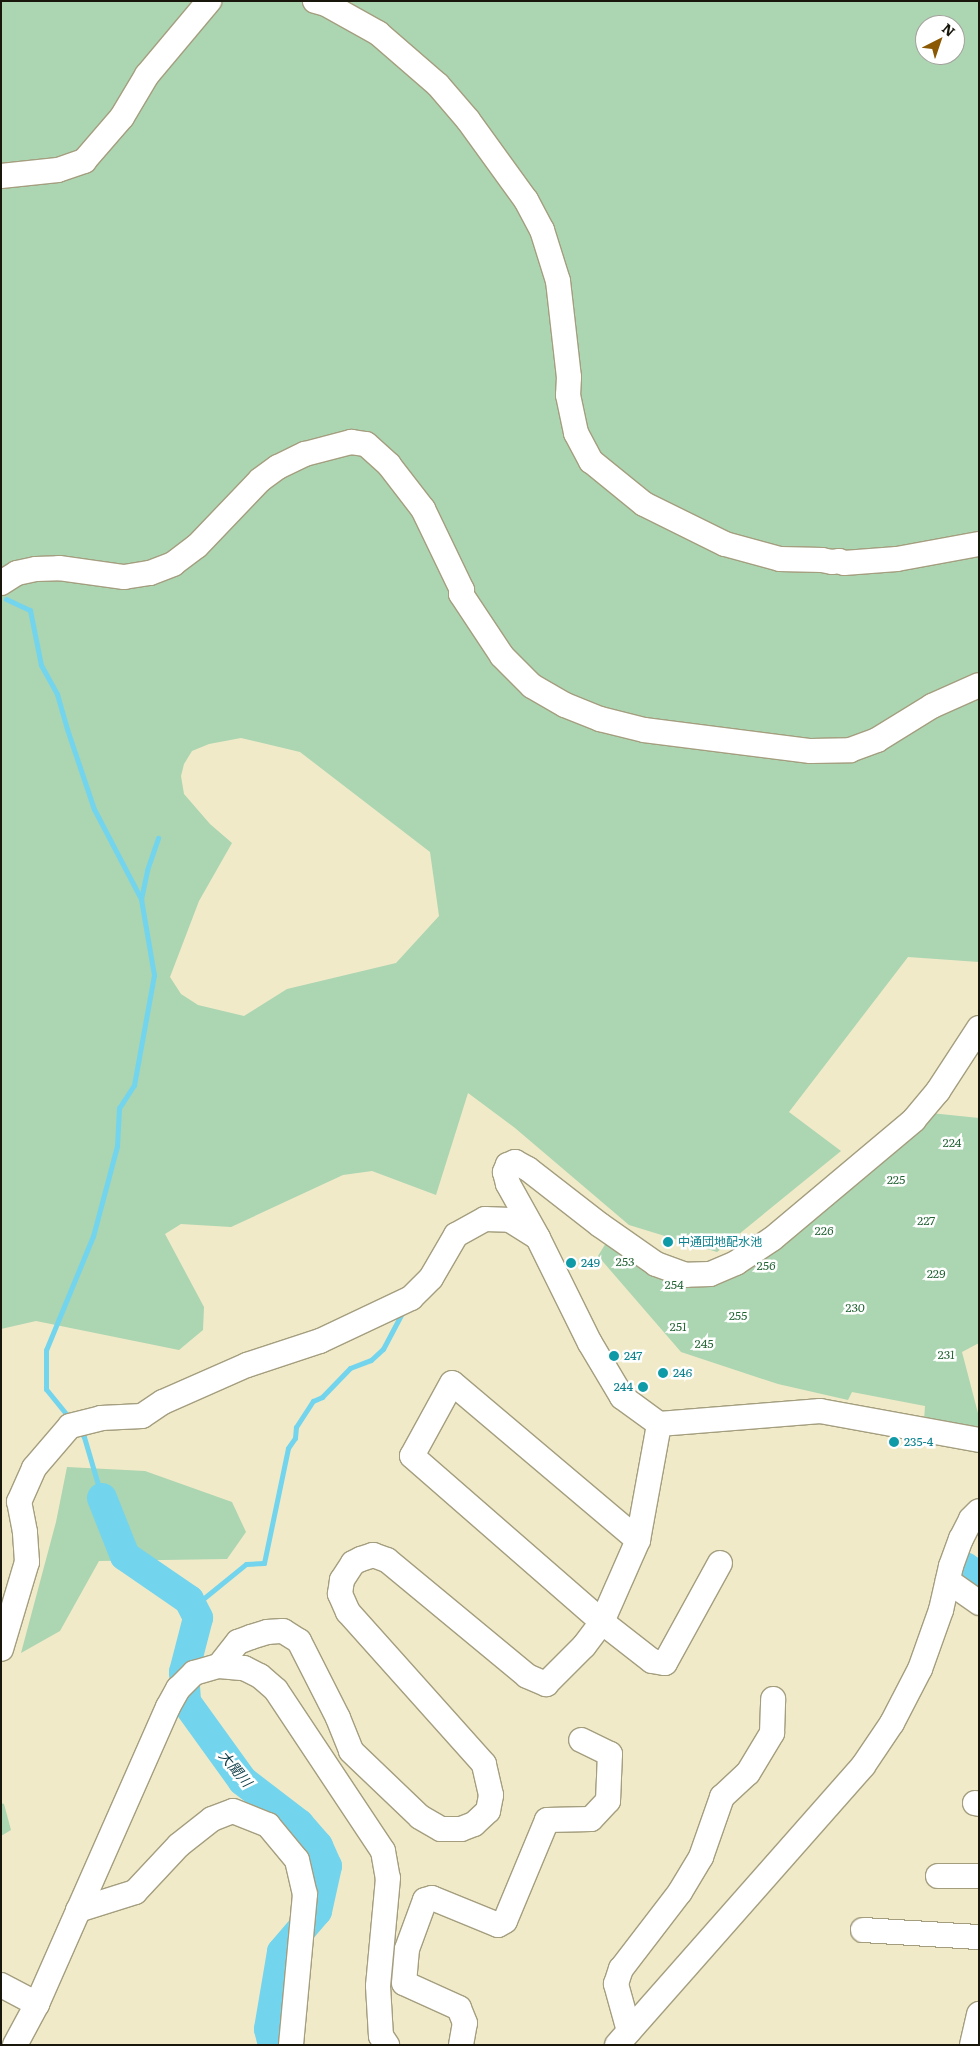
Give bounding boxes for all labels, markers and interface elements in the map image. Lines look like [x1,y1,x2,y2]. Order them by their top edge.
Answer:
north arrow [915,15,965,65]
text: N [938,18,960,41]
park label: 224 [942,1136,962,1150]
park label: 225 [887,1173,905,1187]
park label: 227 [917,1214,935,1228]
park label: 226 [815,1224,833,1238]
place label: 中通団地配水池 [678,1235,762,1249]
marker: 中通団地配水池 [662,1236,674,1248]
park label: 253 [616,1255,634,1269]
place label: 249 [581,1256,600,1270]
marker: 249 [565,1257,577,1269]
park label: 256 [757,1259,775,1273]
park label: 229 [927,1267,945,1281]
park label: 254 [664,1278,684,1292]
park label: 230 [845,1301,865,1315]
park label: 255 [729,1309,747,1323]
park label: 251 [669,1320,687,1334]
park label: 245 [694,1337,714,1351]
park label: 231 [937,1348,955,1362]
place label: 247 [624,1349,642,1363]
marker: 247 [608,1350,620,1362]
place label: 246 [673,1366,692,1380]
marker: 246 [657,1367,669,1379]
place label: 244 [614,1380,633,1394]
marker: 244 [637,1381,649,1393]
place label: 235-4 [904,1435,933,1449]
marker: 235-4 [888,1436,900,1448]
water label: 大聞川 [216,1747,256,1789]

